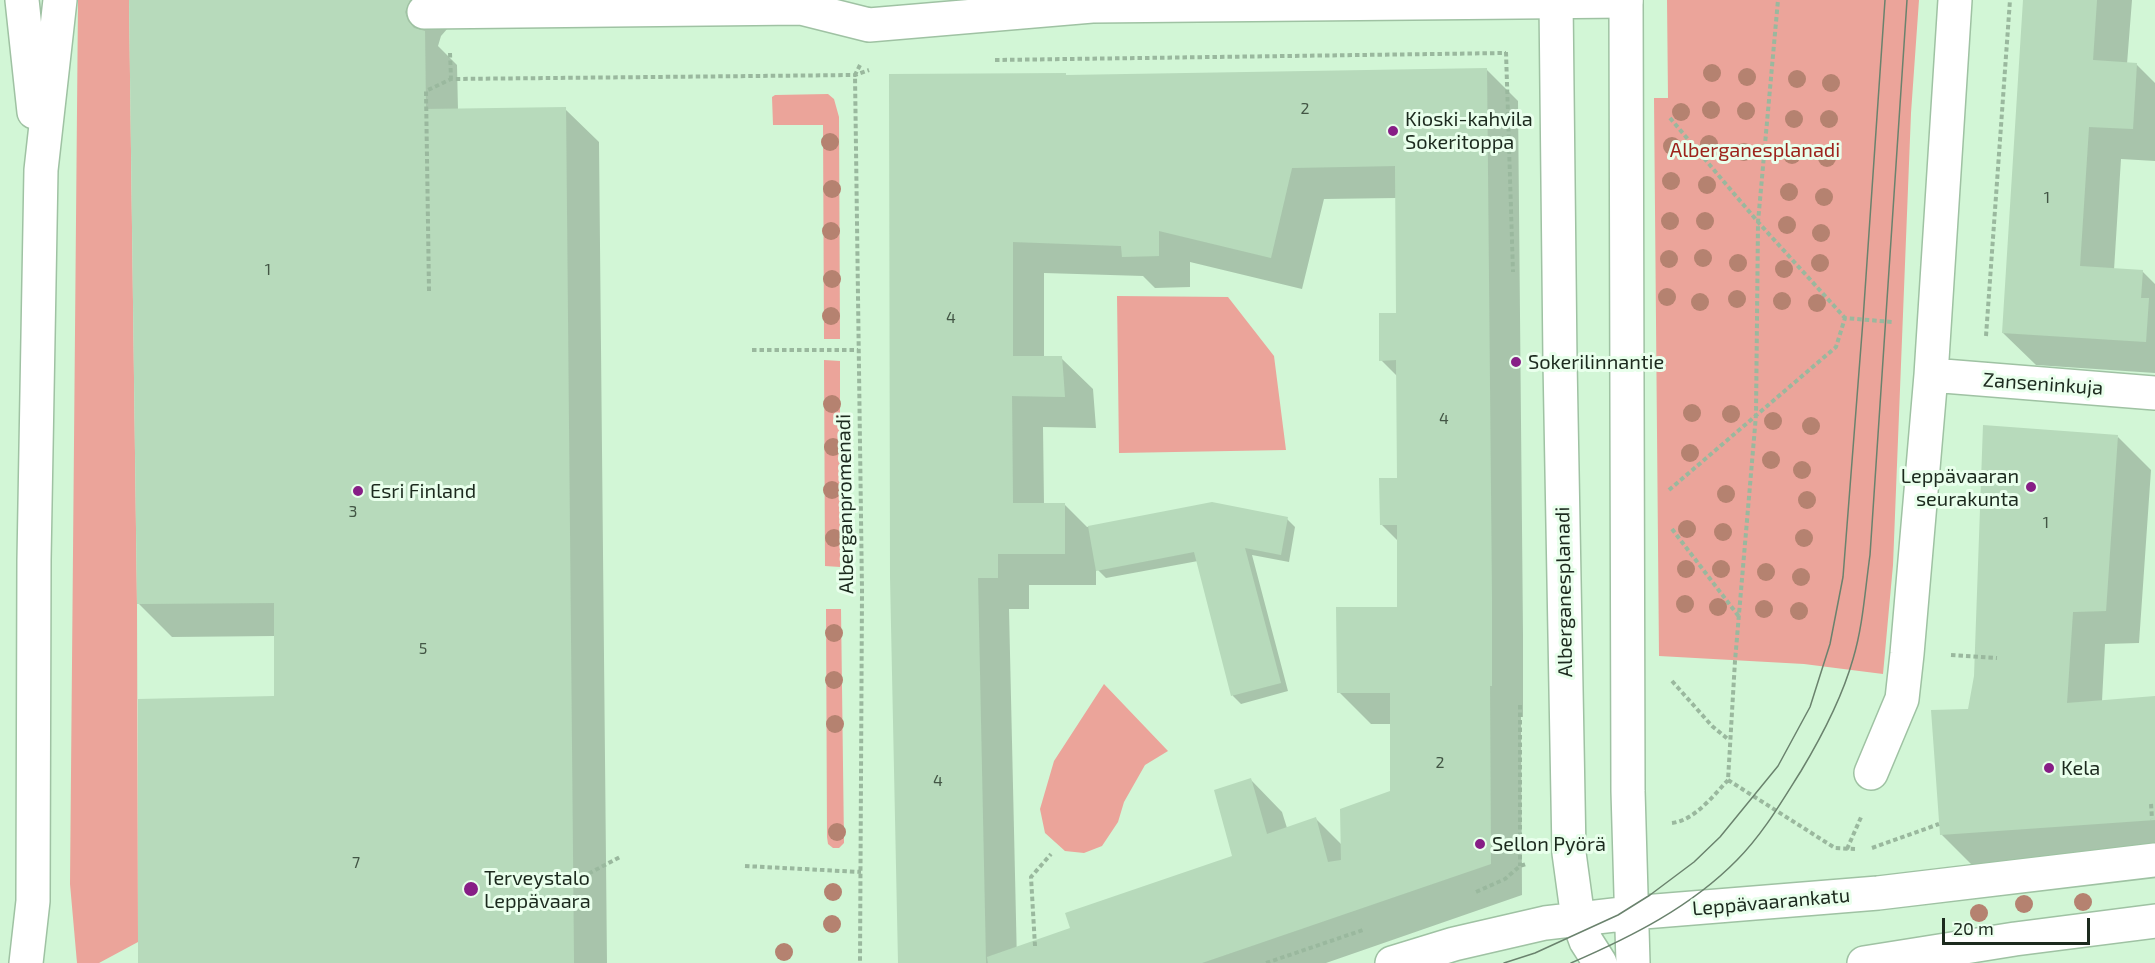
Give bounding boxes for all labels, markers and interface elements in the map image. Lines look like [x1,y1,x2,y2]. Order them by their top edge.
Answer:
house number: 2 [1301,99,1309,119]
place label: Kioski-kahvila Sokeritoppa [1405,107,1533,154]
marker: Kioski-kahvila Sokeritoppa [1386,124,1400,138]
park label: Alberganesplanadi [1670,138,1840,162]
house number: 1 [2044,188,2050,208]
house number: 1 [265,260,271,280]
house number: 4 [946,308,956,328]
place label: Sokerilinnantie [1528,350,1664,374]
marker: Sokerilinnantie [1509,355,1523,369]
street label: Zanseninkuja [1982,368,2104,400]
house number: 4 [1439,409,1449,429]
street label: Alberganpromenadi [831,414,859,594]
place label: Leppävaaran seurakunta [1901,464,2019,511]
place label: Esri Finland [370,479,476,503]
marker: Leppävaaran seurakunta [2024,480,2038,494]
marker: Esri Finland [351,484,365,498]
house number: 3 [349,502,357,522]
street label: Alberganesplanadi [1551,507,1577,677]
house number: 1 [2043,513,2049,533]
house number: 5 [419,639,427,659]
house number: 2 [1436,753,1444,773]
place label: Kela [2061,756,2100,780]
marker: Kela [2042,761,2056,775]
house number: 4 [933,771,943,791]
place label: Sellon Pyörä [1492,832,1606,856]
marker: Sellon Pyörä [1473,837,1487,851]
house number: 7 [352,853,360,873]
place label: Terveystalo Leppävaara [484,866,591,913]
marker: Terveystalo Leppävaara [462,880,480,898]
street label: Leppävaarankatu [1691,883,1851,921]
scale bar [1945,906,2094,944]
text: 20 m [1953,917,1994,939]

